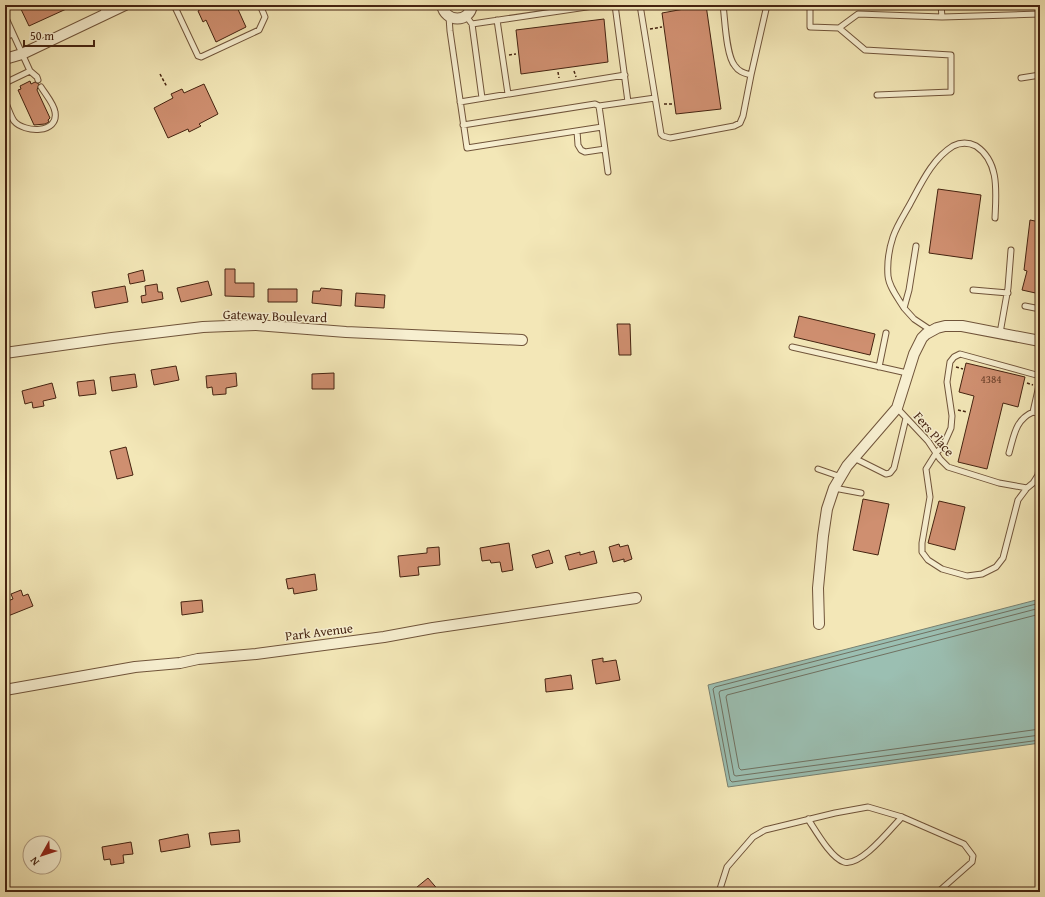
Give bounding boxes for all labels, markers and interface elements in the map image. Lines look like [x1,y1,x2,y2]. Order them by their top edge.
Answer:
scale bar [24,22,94,48]
text: 50 m [30,27,54,44]
street label: Gateway Boulevard [223,305,328,327]
house number: 4384 [980,371,1002,387]
street label: Fers Place [909,407,959,461]
street label: Park Avenue [284,618,354,646]
north arrow [22,835,62,875]
text: N [25,853,43,869]

